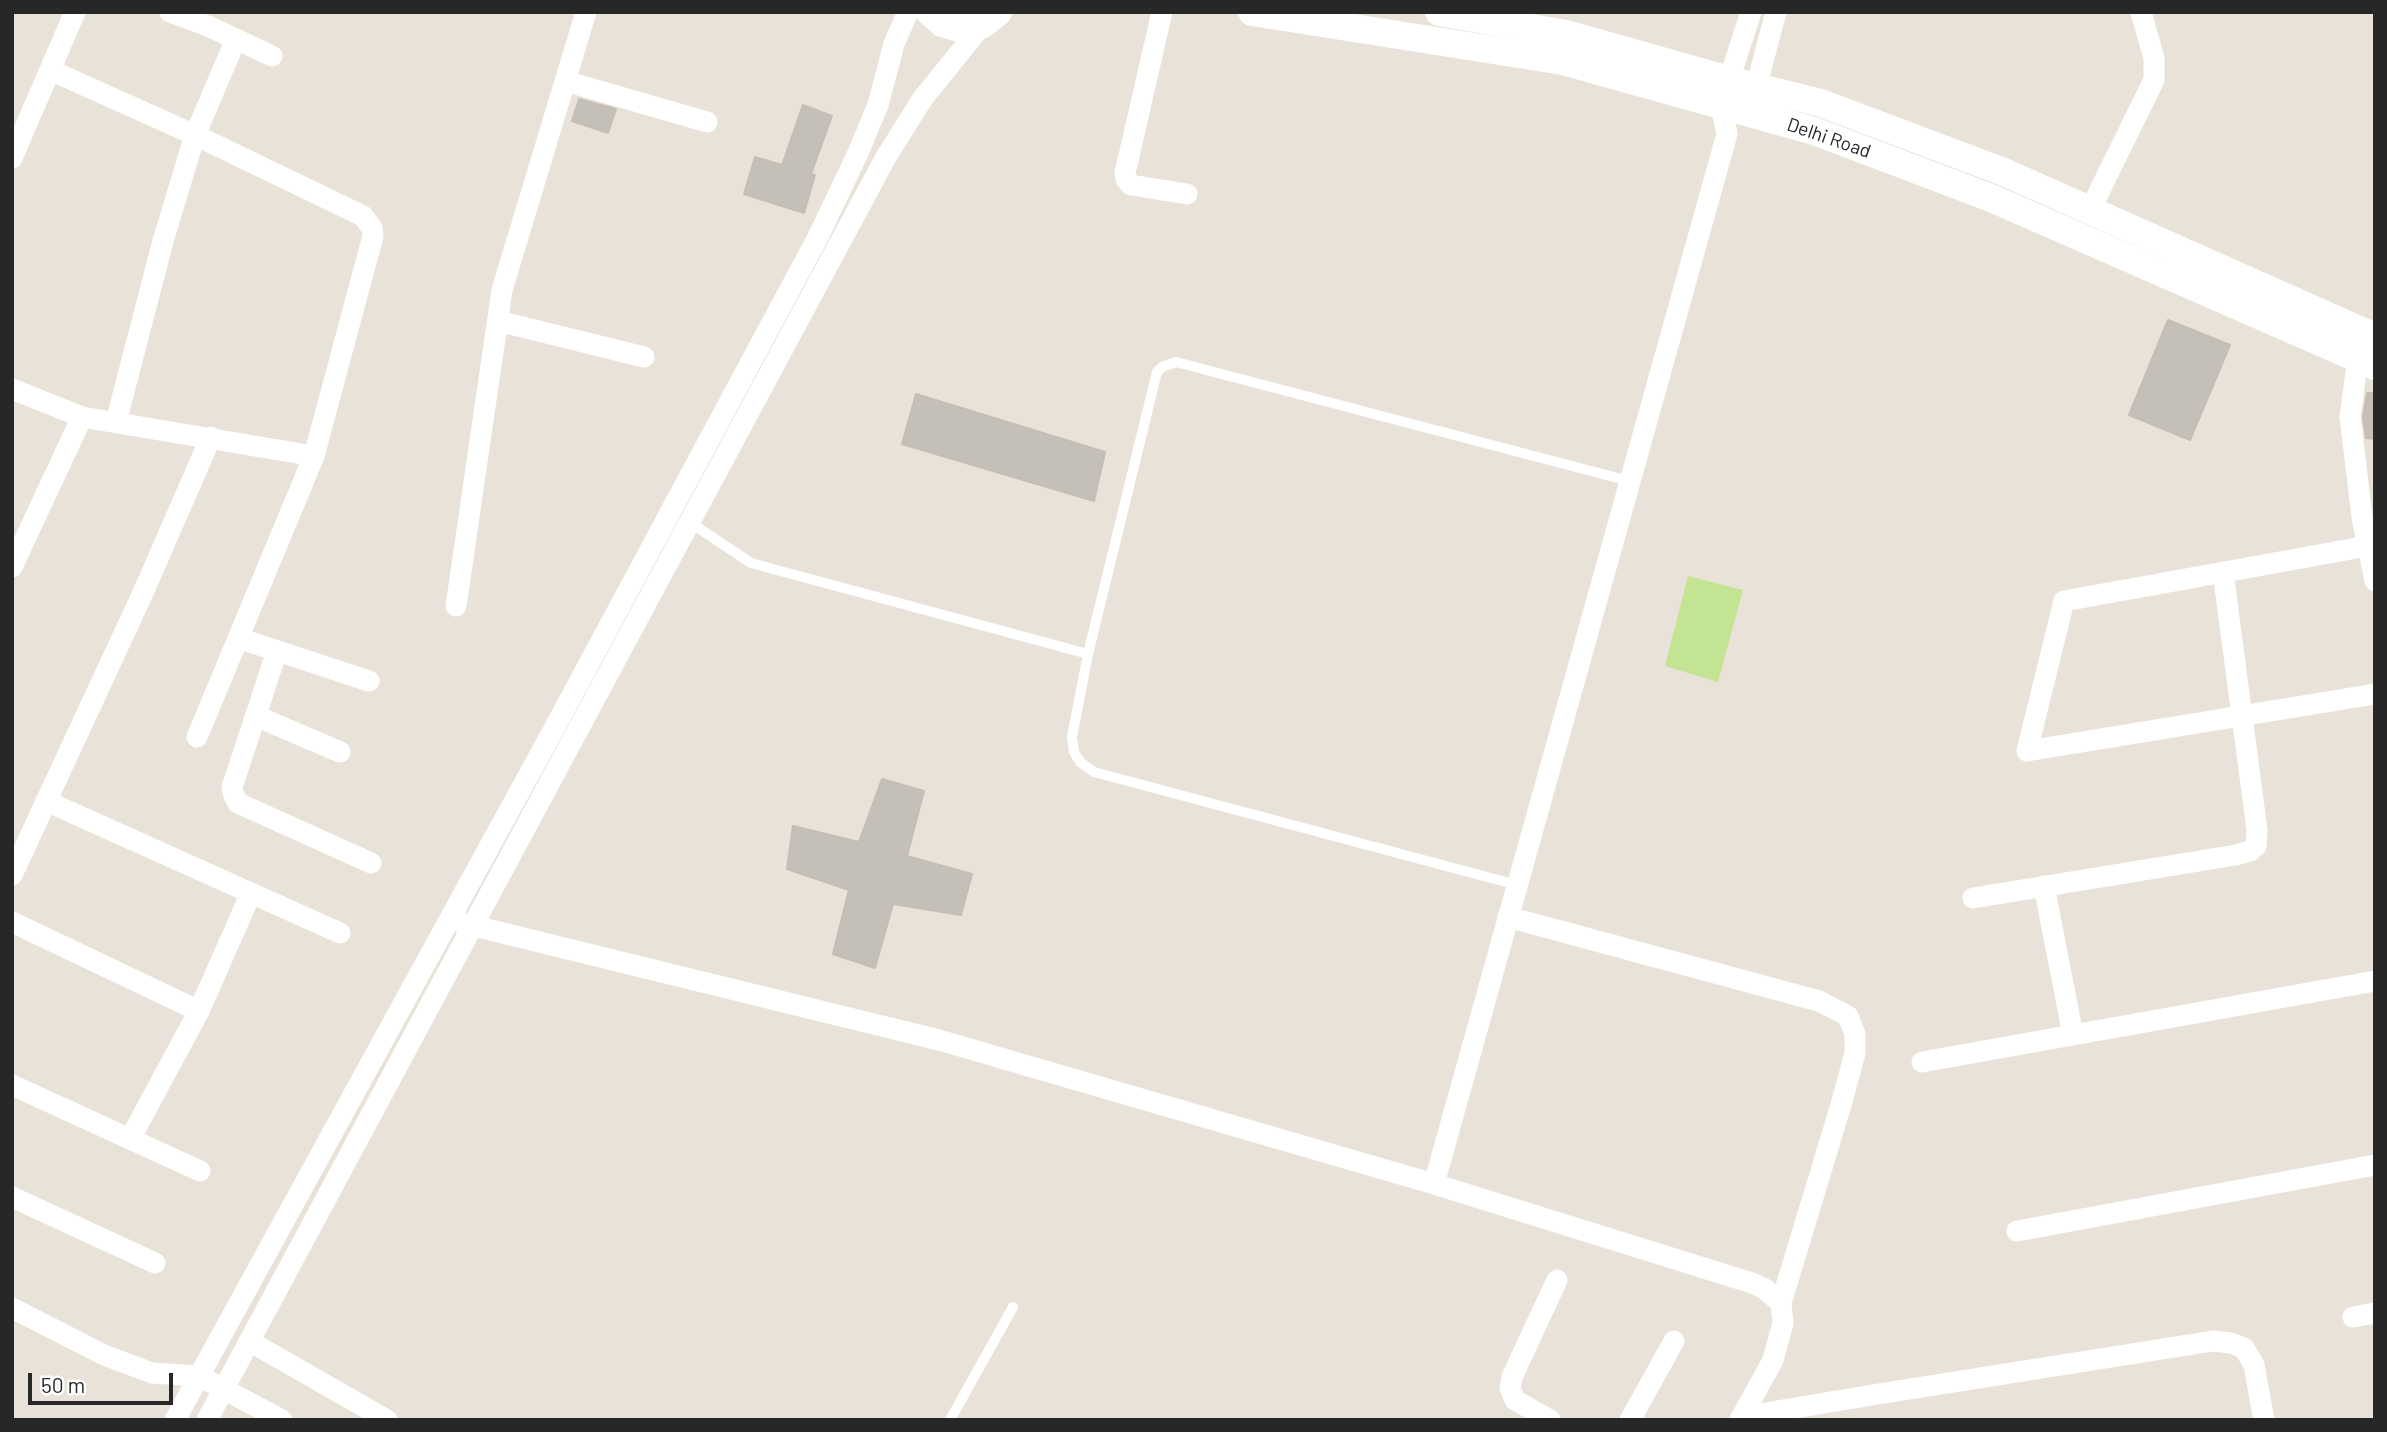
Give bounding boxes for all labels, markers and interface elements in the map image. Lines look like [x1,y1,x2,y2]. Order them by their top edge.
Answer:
street label: Delhi Road [1784,113,1874,163]
scale bar [32,1358,177,1402]
text: 50 m [41,1372,85,1397]

